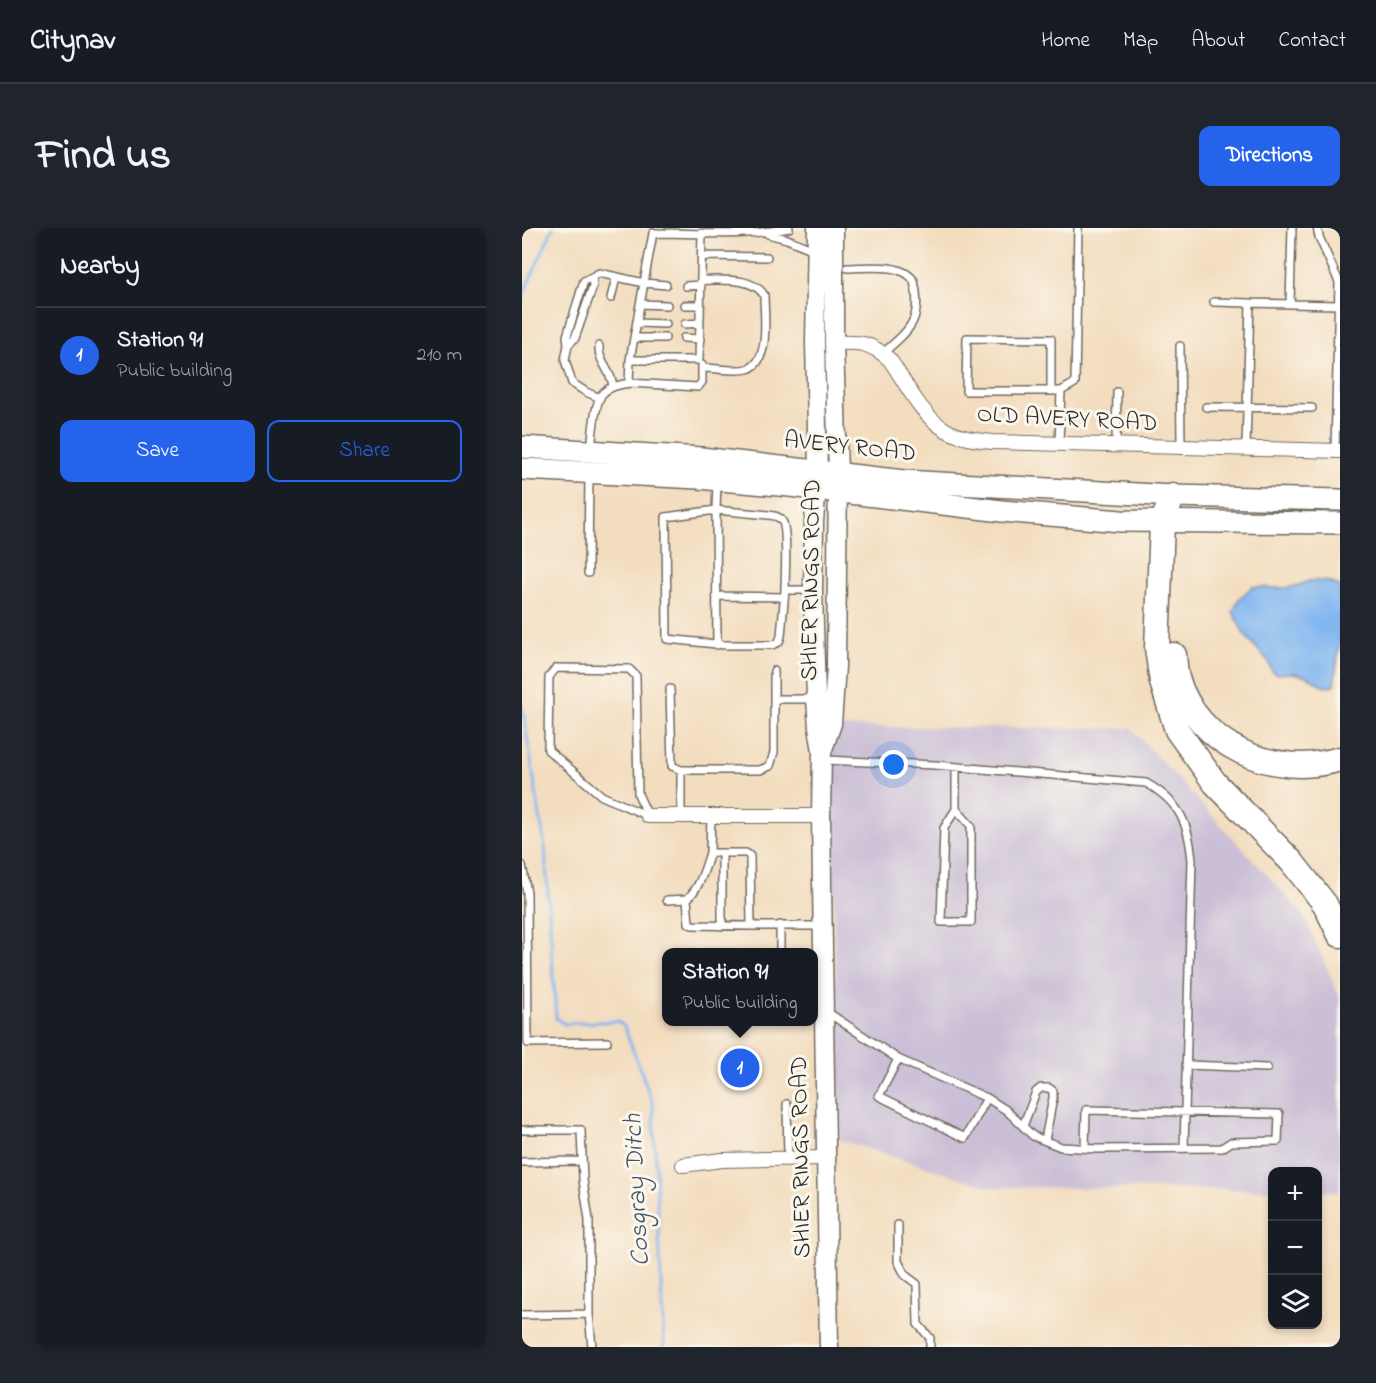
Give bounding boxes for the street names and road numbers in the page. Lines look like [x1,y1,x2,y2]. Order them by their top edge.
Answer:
street label: OLD AVERY ROAD [976,398,1158,442]
street label: AVERY ROAD [782,424,918,472]
street label: SHIER RINGS ROAD [793,479,831,681]
street label: SHIER RINGS ROAD [783,1056,821,1258]

